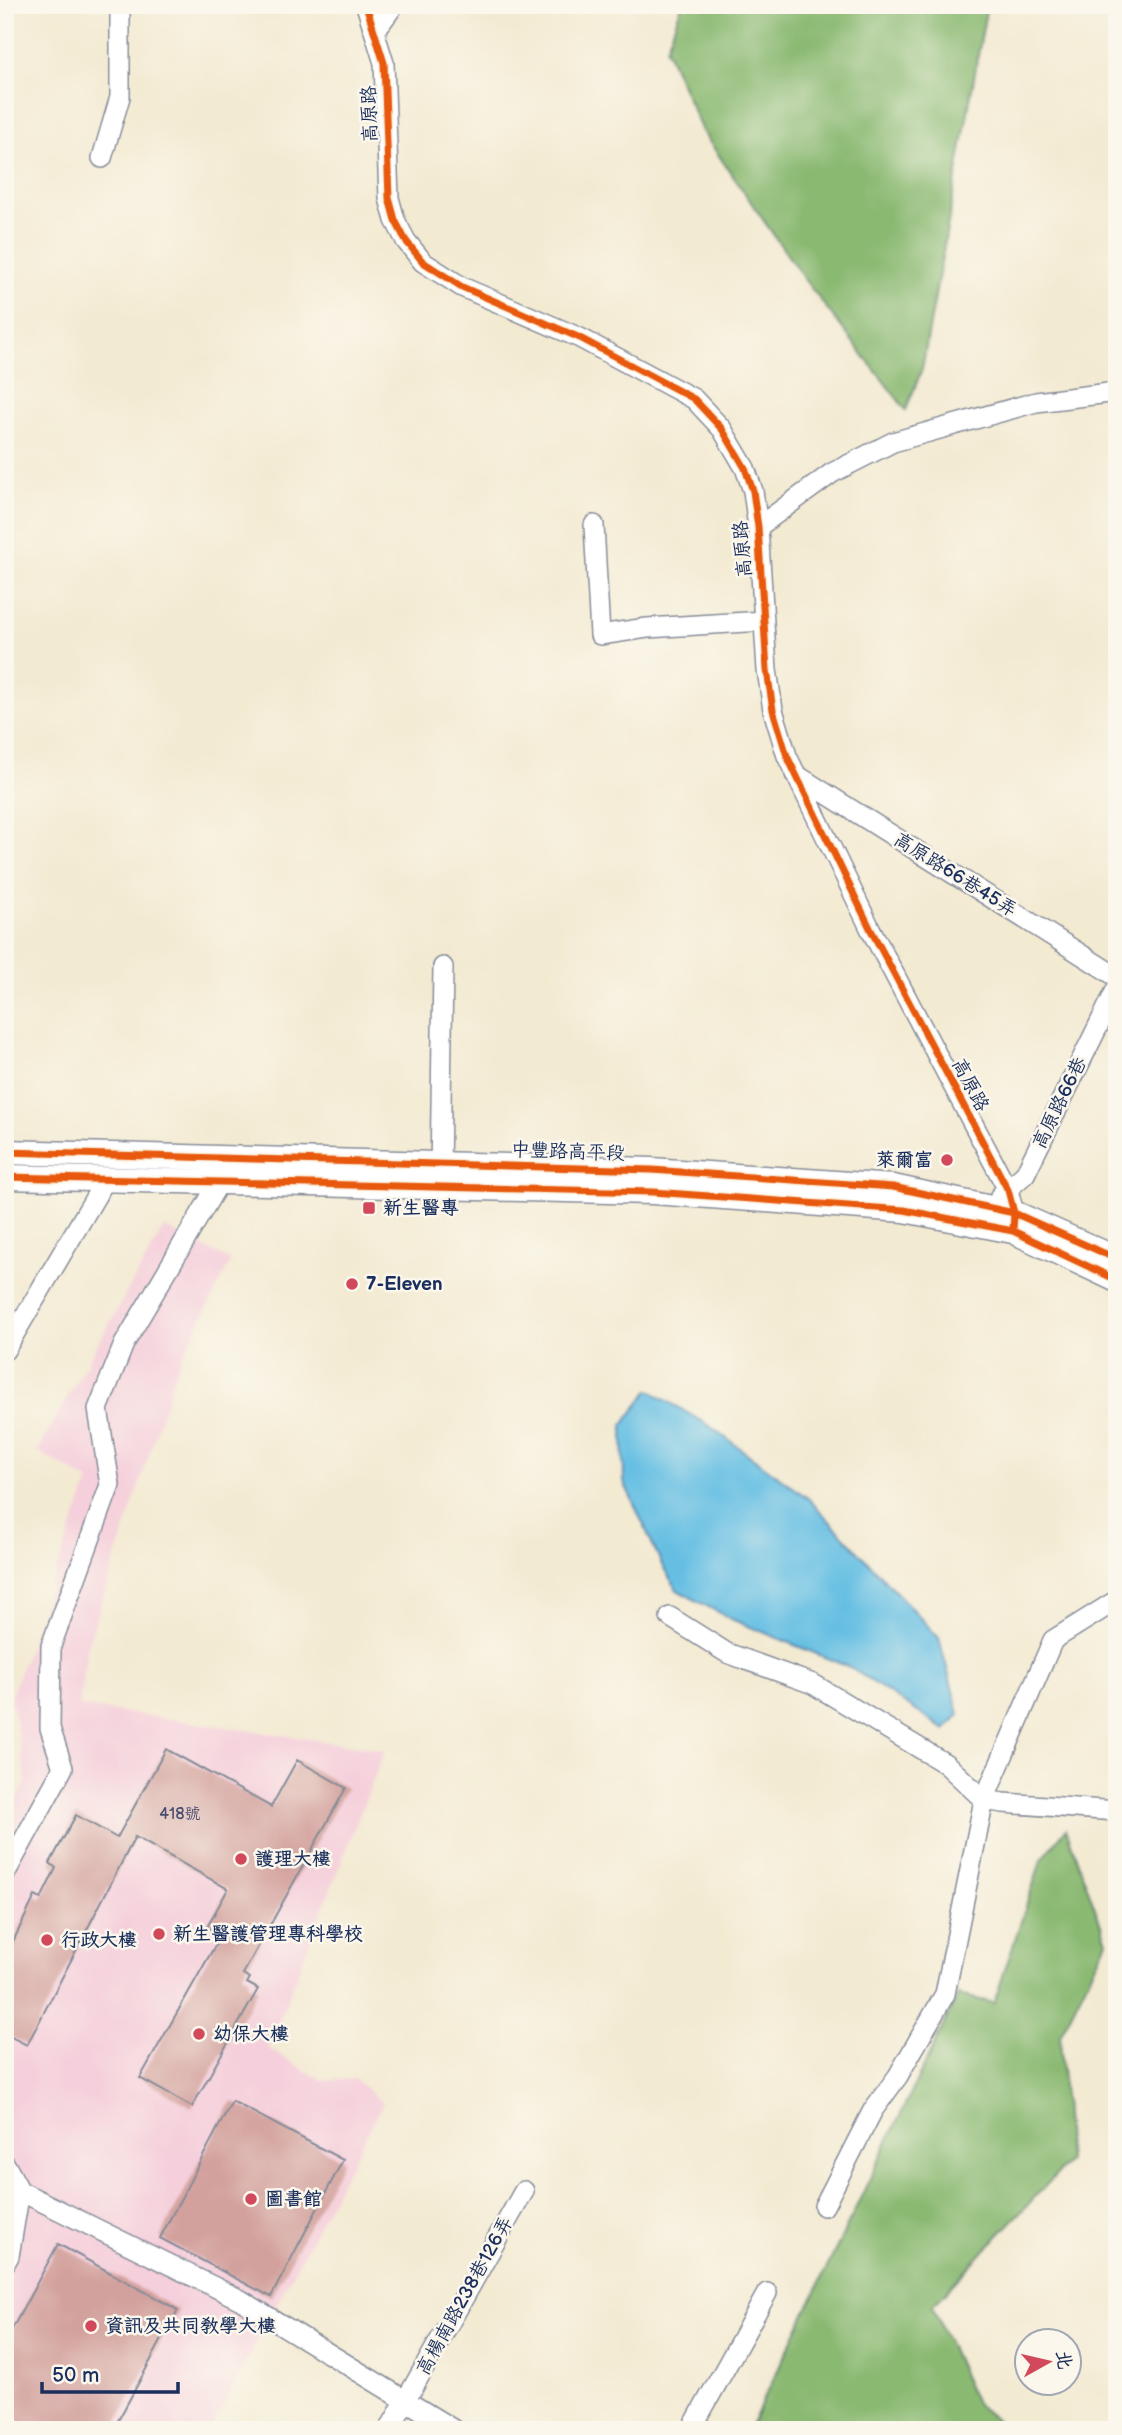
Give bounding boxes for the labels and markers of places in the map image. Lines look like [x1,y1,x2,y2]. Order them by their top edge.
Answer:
place label: 萊爾富 [876,1149,933,1172]
marker: 萊爾富 [939,1152,955,1168]
place label: 新生醫專 [383,1197,459,1220]
marker: 新生醫專 [361,1200,377,1216]
place label: 7-Eleven [366,1273,443,1296]
marker: 7-Eleven [344,1276,360,1292]
place label: 護理大樓 [255,1848,331,1871]
marker: 護理大樓 [233,1851,249,1867]
place label: 新生醫護管理專科學校 [173,1923,363,1946]
marker: 新生醫護管理專科學校 [151,1926,167,1942]
place label: 行政大樓 [61,1929,137,1952]
marker: 行政大樓 [39,1932,55,1948]
place label: 幼保大樓 [213,2023,289,2046]
marker: 幼保大樓 [191,2026,207,2042]
place label: 圖書館 [265,2188,322,2211]
marker: 圖書館 [243,2191,259,2207]
place label: 資訊及共同教學大樓 [105,2315,276,2338]
marker: 資訊及共同教學大樓 [83,2318,99,2334]

